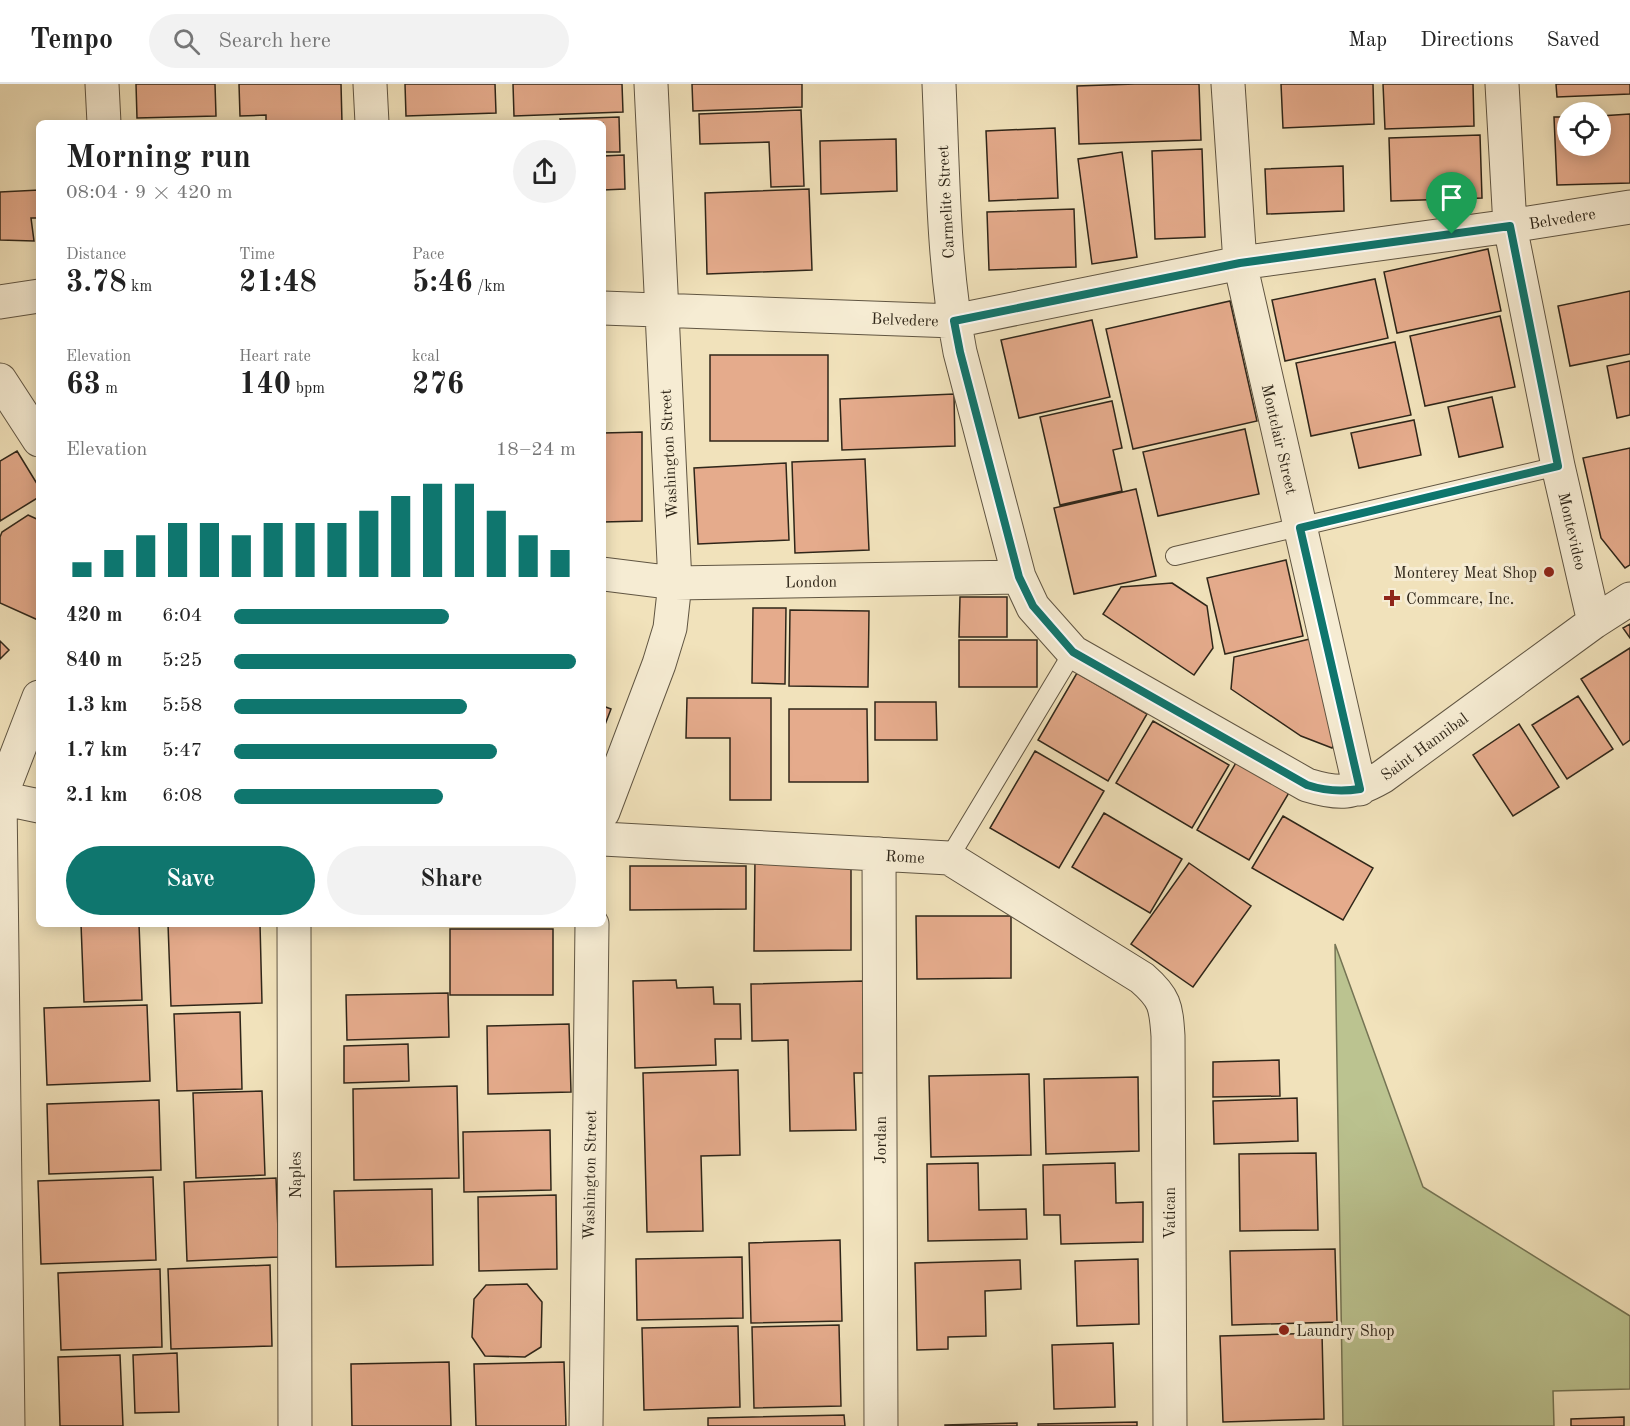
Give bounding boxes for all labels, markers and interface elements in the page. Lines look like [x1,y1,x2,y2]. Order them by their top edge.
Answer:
search box [149,14,569,68]
icon: search [170,25,203,58]
text: Tempo [30,27,113,55]
text: Search here [218,30,331,52]
text: Map [1348,30,1387,51]
text: Directions [1420,30,1514,51]
text: Saved [1547,30,1600,51]
map controls [1557,102,1611,156]
button: locate [1557,102,1611,156]
button: share [513,140,576,203]
text: Morning run [66,142,251,175]
street label: Carmelite Street [936,144,958,259]
pin [1426,172,1477,234]
icon: arrive [1435,181,1468,214]
text: 08:04 · 9 × 420 m [66,183,233,203]
street label: Belvedere [1528,207,1597,233]
text: Distance [66,247,126,263]
text: Time [239,247,275,263]
text: Pace [412,247,444,263]
text: 3.78 [66,268,127,298]
text: 21:48 [239,268,317,298]
text: 5:46 [412,268,473,298]
text: km [127,279,152,295]
text: /km [473,279,505,295]
street label: Belvedere [871,312,939,330]
text: Elevation [66,349,131,365]
text: Heart rate [239,349,311,365]
text: kcal [412,349,440,365]
text: 63 [66,370,101,400]
text: 140 [239,370,291,400]
text: 276 [412,370,464,400]
text: m [101,381,118,397]
text: bpm [291,381,325,397]
street label: Montclair Street [1258,383,1299,496]
street label: Washington Street [659,388,681,519]
text: Elevation [66,440,147,460]
text: 18–24 m [496,440,576,460]
street label: Montevideo [1554,491,1588,572]
marker: Monterey Meat Shop [1542,565,1556,579]
place label: Monterey Meat Shop [1394,566,1537,582]
street label: London [785,575,838,591]
marker: Commcare, Inc. [1383,589,1401,607]
place label: Commcare, Inc. [1406,592,1514,608]
text: 420 m [66,606,122,626]
text: 6:04 [162,606,202,626]
text: 840 m [66,651,122,671]
text: 5:25 [162,651,202,671]
text: 1.3 km [66,696,128,716]
text: 5:58 [162,696,202,716]
street label: Saint Hannibal [1379,711,1472,784]
text: 1.7 km [66,741,128,761]
text: 5:47 [162,741,202,761]
text: 2.1 km [66,786,128,806]
text: 6:08 [162,786,202,806]
button: Save [66,846,315,915]
button: Share [327,846,576,915]
street label: Rome [885,849,925,867]
street label: Washington Street [582,1110,600,1240]
street label: Jordan [874,1116,890,1164]
street label: Naples [289,1151,305,1199]
street label: Vatican [1163,1186,1179,1239]
marker: Laundry Shop [1277,1323,1291,1337]
place label: Laundry Shop [1296,1324,1395,1340]

